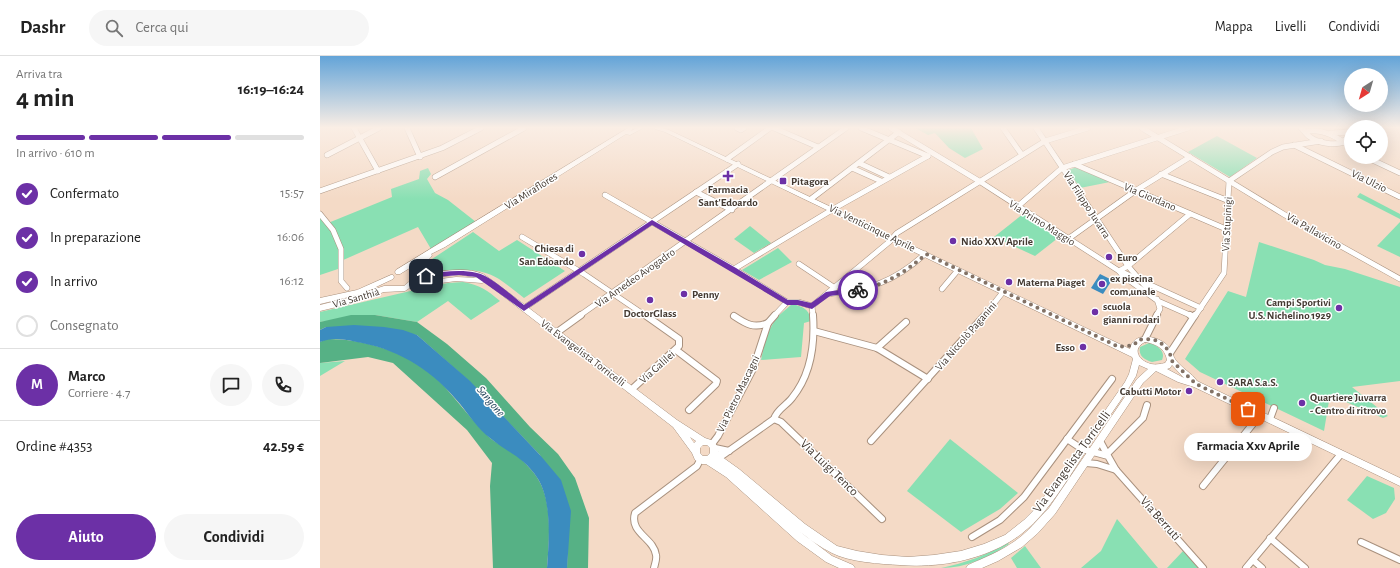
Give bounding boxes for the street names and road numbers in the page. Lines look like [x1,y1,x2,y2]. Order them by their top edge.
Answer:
street label: Via Ulzio [1350,168,1388,194]
street label: Via Filippo Juvarra [1061,170,1113,240]
street label: Via Miraflores [503,171,559,211]
street label: Via Giordano [1122,181,1178,213]
street label: Via Stupinigi [1220,196,1234,252]
street label: Via Primo Maggio [1007,198,1077,248]
street label: Via Venticinque Aprile [827,202,917,254]
street label: Via Pallavicino [1284,211,1344,251]
street label: Via Amedeo Avogadro [593,246,677,310]
street label: Via Santhià [331,286,381,310]
street label: Via Niccolò Paganini [933,300,999,372]
street label: Via Evangelista Torricelli [538,318,628,388]
street label: Via Galilei [637,348,677,386]
street label: Via Pietro Mascagni [715,354,761,434]
street label: Via Evangelista Torricelli [1031,409,1113,515]
street label: Via Luigi Tenco [797,437,861,499]
street label: Via Berruti [1137,495,1183,543]

